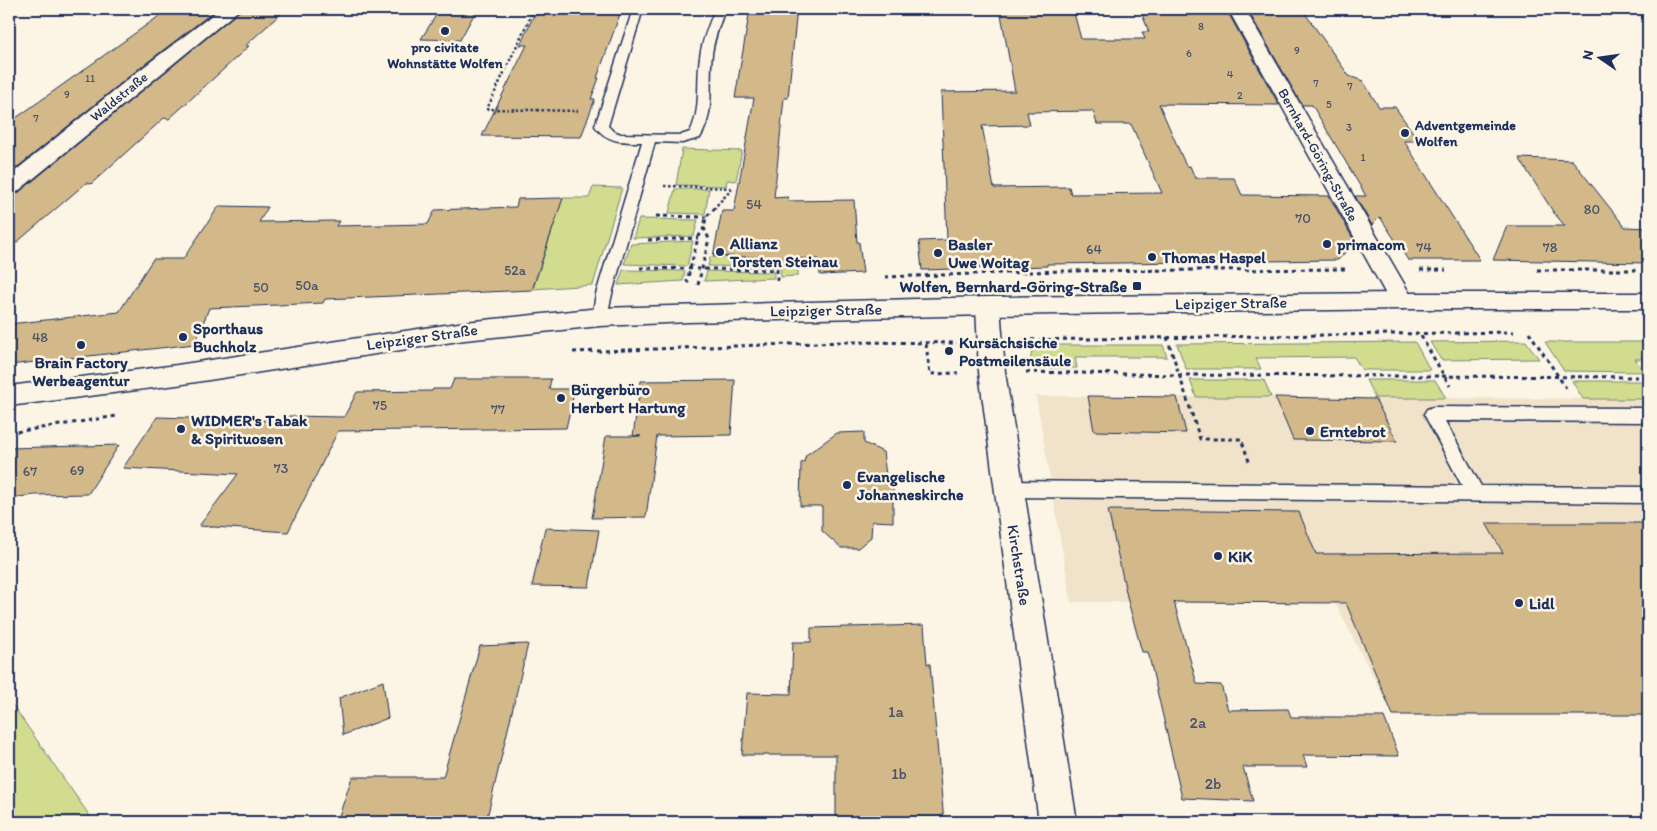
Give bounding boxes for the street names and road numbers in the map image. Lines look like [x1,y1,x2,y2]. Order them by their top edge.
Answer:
street label: Waldstraße [87,68,151,125]
street label: Bernhard-Göring-Straße [1274,85,1362,225]
street label: Leipziger Straße [1175,293,1288,313]
street label: Leipziger Straße [770,300,883,320]
street label: Leipziger Straße [365,320,479,354]
street label: Kirchstraße [1003,523,1035,607]

